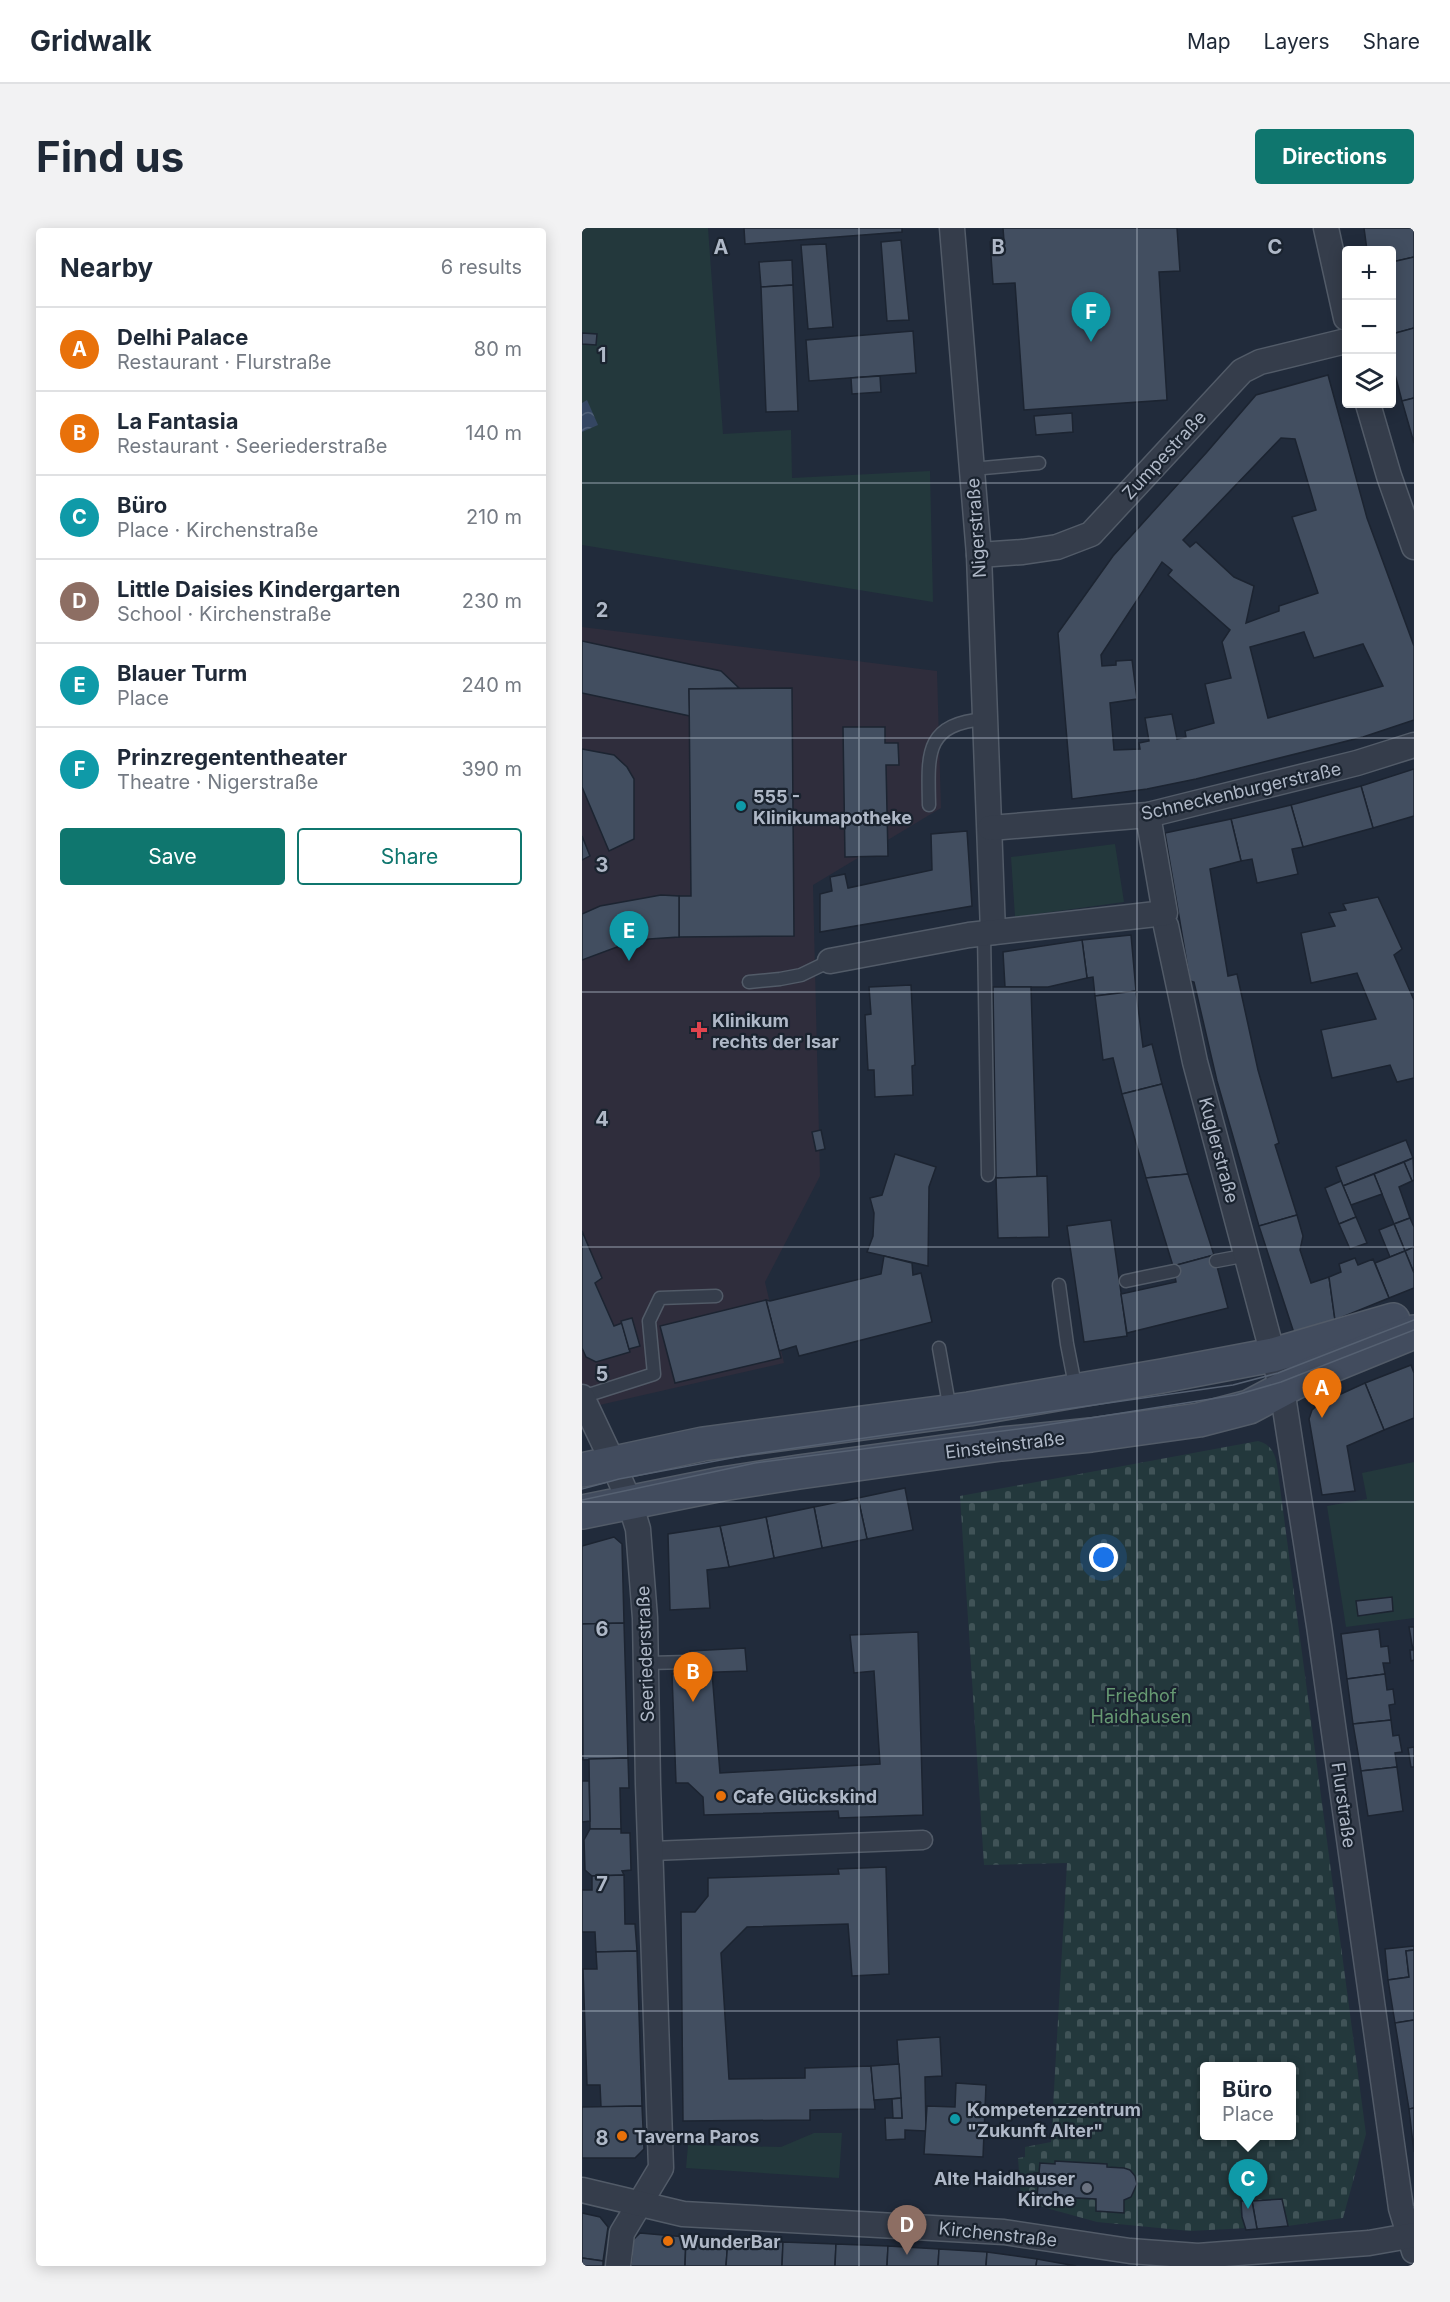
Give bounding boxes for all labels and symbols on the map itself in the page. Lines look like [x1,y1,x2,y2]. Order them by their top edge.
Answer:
text: A [714,235,729,259]
text: B [991,235,1005,259]
text: C [1268,235,1282,259]
pin: F [1072,292,1110,342]
text: 1 [598,343,606,367]
street label: Zumpestraße [1118,406,1210,504]
street label: Nigerstraße [962,477,990,579]
text: 2 [596,598,608,622]
street label: Schneckenburgerstraße [1139,758,1343,824]
place label: 555 - Klinikumapotheke [753,786,912,828]
marker: 555 - Klinikumapotheke [734,799,748,813]
text: 3 [596,853,608,877]
pin: E [610,912,648,961]
place label: Klinikum rechts der Isar [712,1010,839,1052]
marker: Klinikum rechts der Isar [690,1021,708,1039]
street label: Kuglerstraße [1195,1095,1243,1205]
text: 4 [595,1107,609,1131]
text: 5 [596,1362,608,1386]
pin: A [1302,1368,1342,1418]
street label: Einsteinstraße [944,1427,1066,1463]
your location [1089,1543,1118,1572]
street label: Seeriederstraße [632,1585,658,1723]
text: 6 [596,1617,609,1641]
pin: B [674,1652,712,1702]
park label: Friedhof Haidhausen [1091,1685,1191,1727]
street label: Flurstraße [1328,1761,1360,1849]
place label: Cafe Glückskind [733,1786,877,1807]
marker: Cafe Glückskind [714,1789,728,1803]
text: 7 [596,1872,608,1896]
place label: Kompetenzzentrum "Zukunft Alter" [967,2099,1141,2141]
marker: Kompetenzzentrum "Zukunft Alter" [948,2112,962,2126]
text: 8 [595,2126,609,2150]
place label: Taverna Paros [634,2126,759,2147]
marker: Taverna Paros [615,2129,629,2143]
pin: C [1228,2160,1268,2209]
place label: Alte Haidhauser Kirche [934,2168,1075,2210]
marker: Alte Haidhauser Kirche [1080,2181,1094,2195]
pin: D [888,2206,926,2255]
street label: Kirchenstraße [938,2217,1058,2251]
place label: WunderBar [680,2231,780,2252]
marker: WunderBar [661,2234,675,2248]

